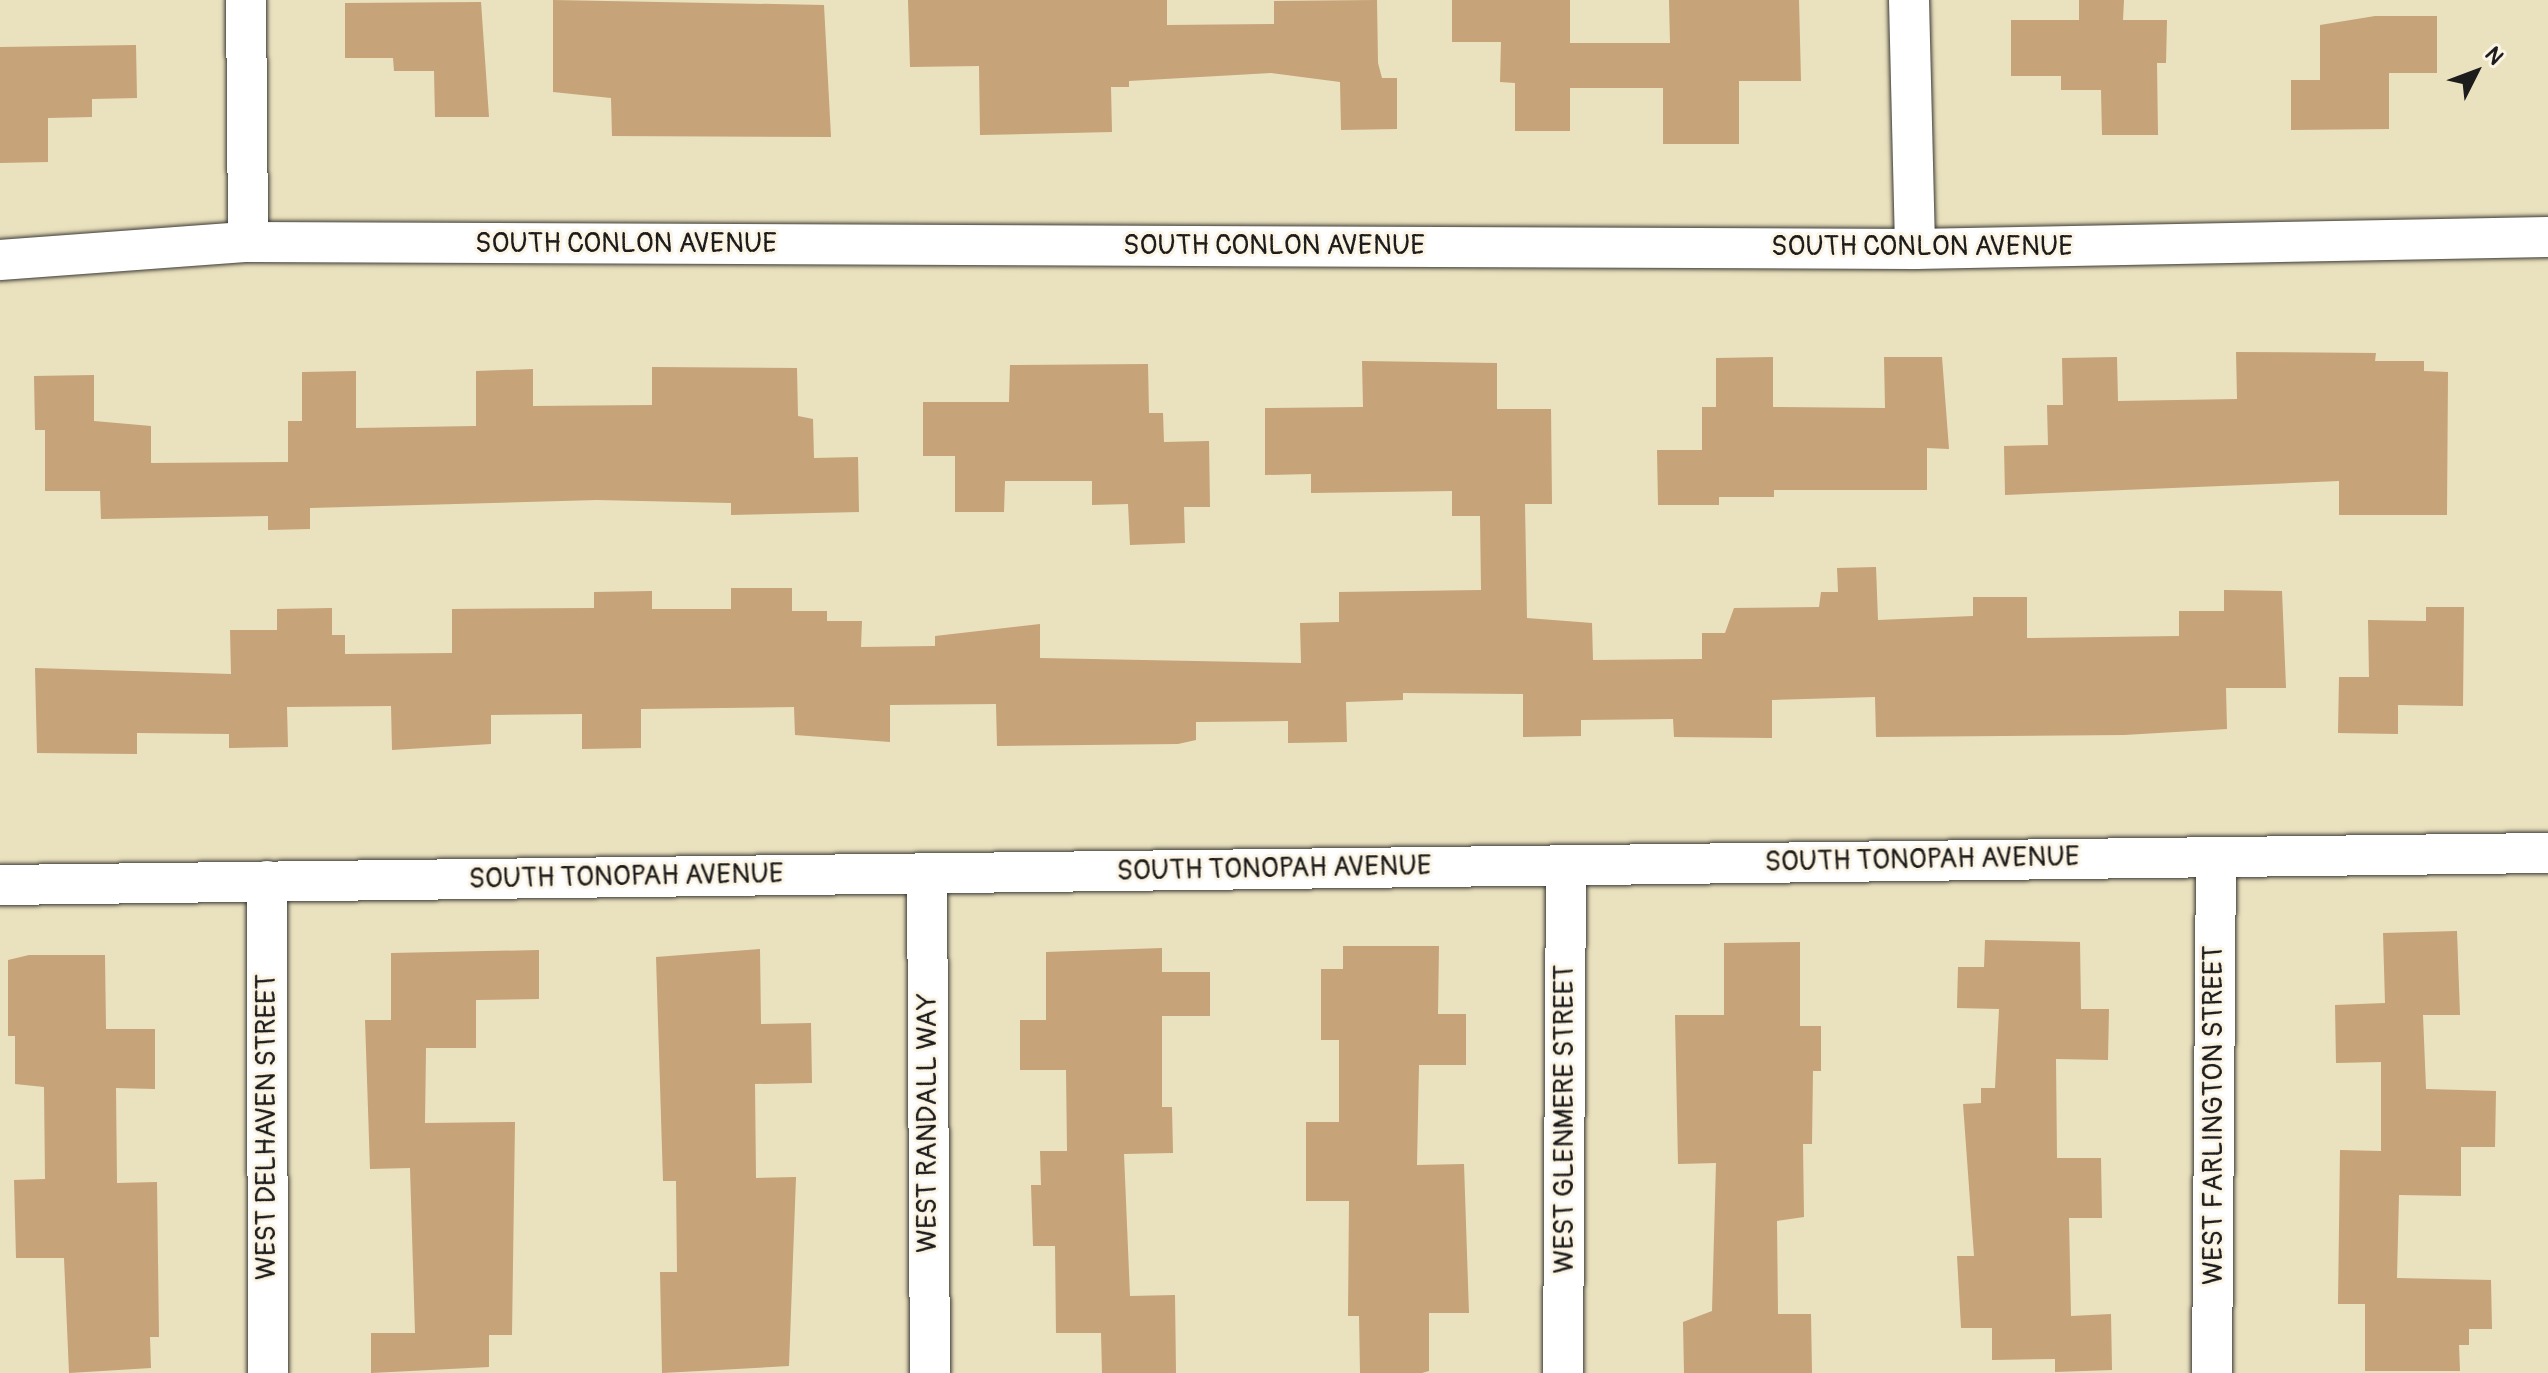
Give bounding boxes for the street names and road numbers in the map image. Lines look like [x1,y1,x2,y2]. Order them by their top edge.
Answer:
street label: SOUTH CONLON AVENUE [475,227,777,261]
street label: SOUTH CONLON AVENUE [1123,229,1425,263]
street label: SOUTH CONLON AVENUE [1771,230,2073,264]
street label: SOUTH TONOPAH AVENUE [1764,840,2080,880]
street label: SOUTH TONOPAH AVENUE [1116,849,1432,889]
street label: SOUTH TONOPAH AVENUE [468,857,784,897]
street label: WEST FARLINGTON STREET [2197,945,2231,1285]
street label: WEST GLENMERE STREET [1548,964,1582,1274]
street label: WEST DELHAVEN STREET [250,974,284,1280]
street label: WEST RANDALL WAY [911,993,945,1253]

